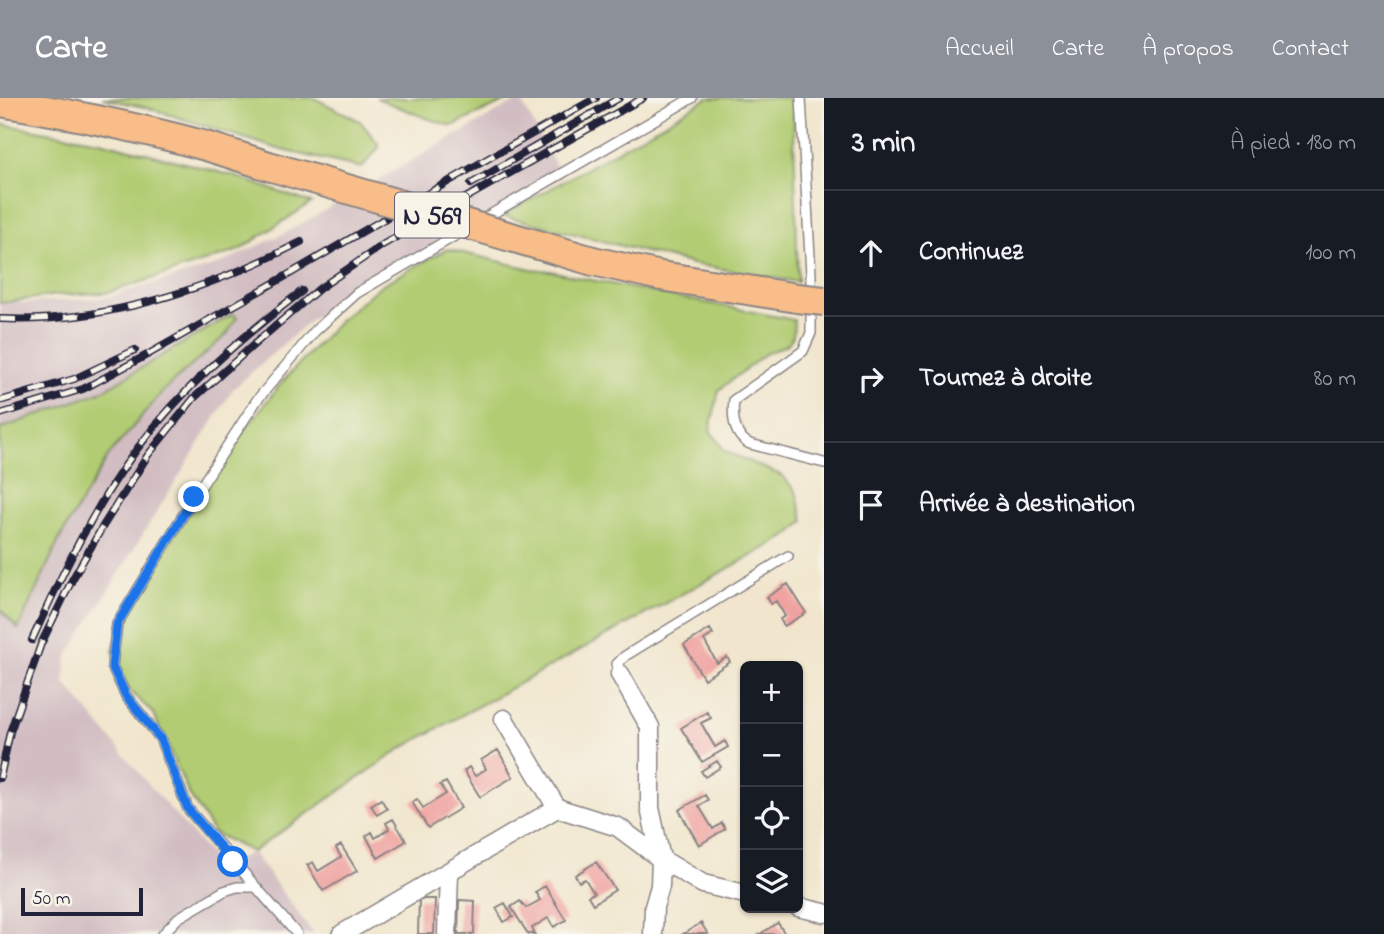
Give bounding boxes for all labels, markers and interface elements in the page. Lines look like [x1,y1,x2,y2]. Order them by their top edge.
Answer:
text: Carte [35,25,107,73]
text: Accueil [945,32,1014,67]
text: Carte [1052,32,1104,67]
text: À propos [1142,32,1234,67]
text: Contact [1272,32,1349,67]
text: 3 min [852,122,915,166]
text: À pied · 180 m [1230,127,1356,160]
road number: N 569 [395,192,469,238]
icon: ahead [852,234,890,272]
text: Continuez [919,234,1023,272]
text: 100 m [1305,237,1356,270]
icon: right [852,360,890,398]
text: Tournez à droite [919,360,1092,398]
text: 80 m [1314,363,1356,396]
route end [178,481,209,512]
icon: arrive [852,486,890,524]
text: Arrivée à destination [919,486,1135,524]
map controls [740,661,803,913]
button: + [740,661,803,724]
button: − [740,724,803,787]
button: locate [740,787,803,850]
route start [217,846,248,877]
button: layers [740,850,803,913]
scale bar [21,885,144,917]
text: 50 m [32,886,71,913]

